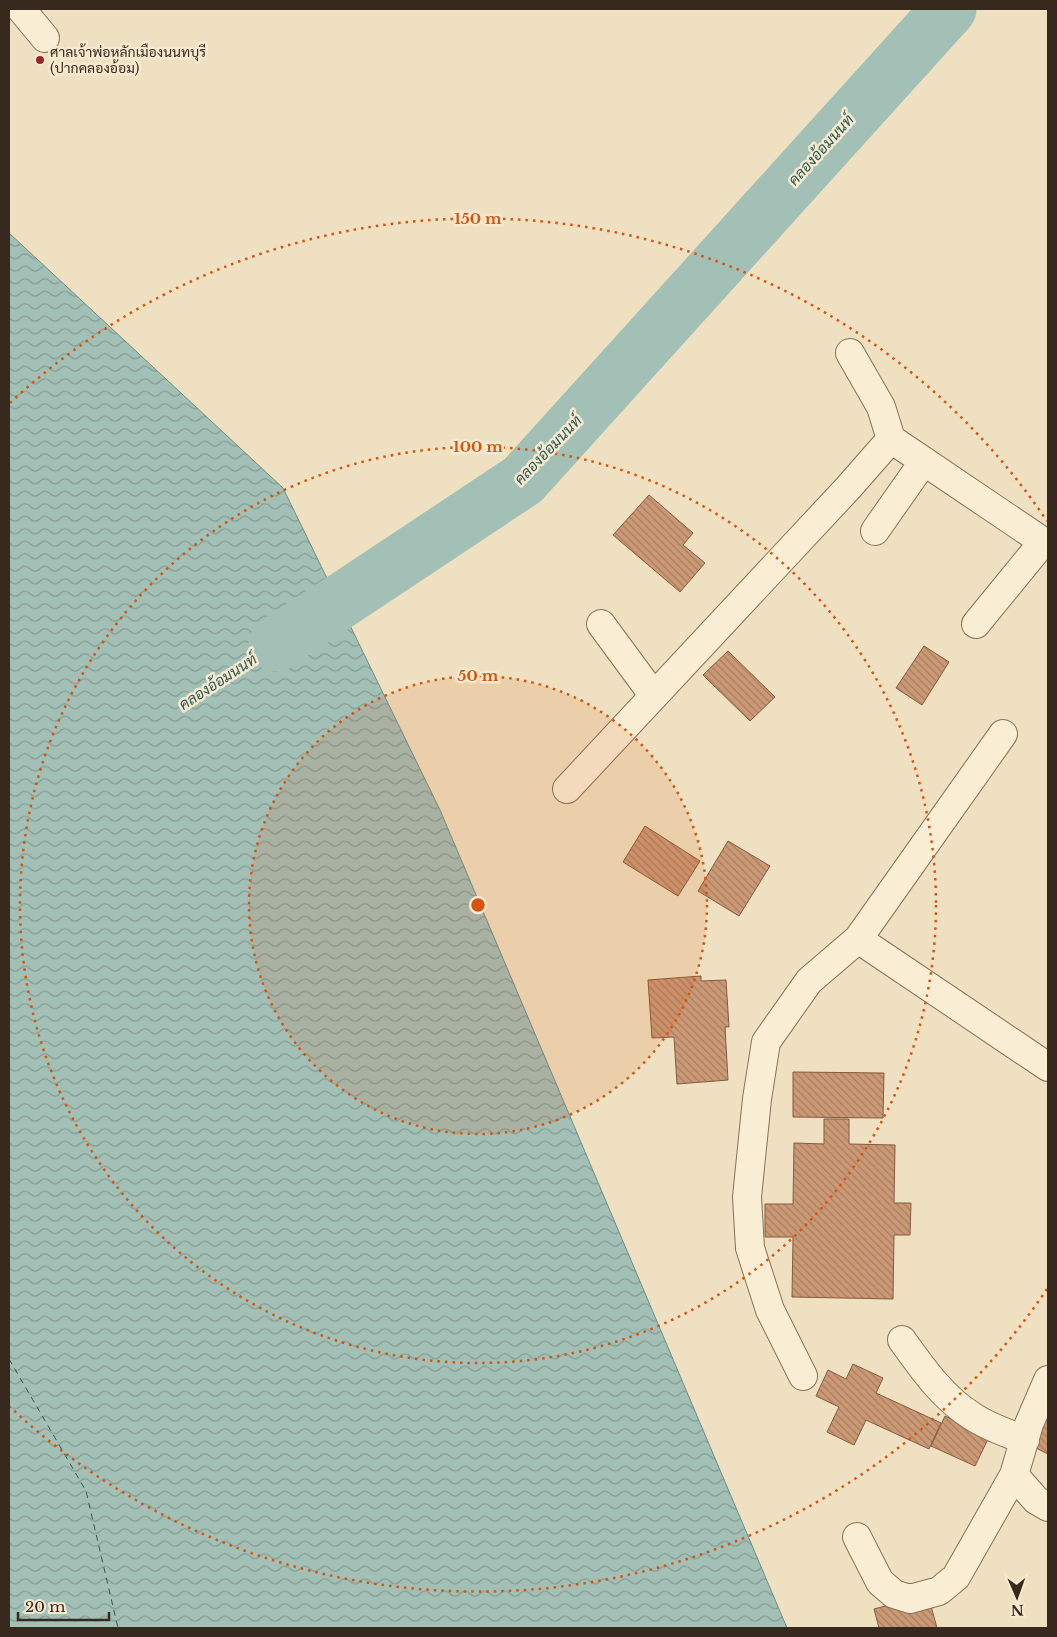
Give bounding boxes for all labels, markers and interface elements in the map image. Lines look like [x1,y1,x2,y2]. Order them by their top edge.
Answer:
place label: ศาลเจ้าพ่อหลักเมืองนนทบุรี (ปากคลองอ้อม) [50,43,206,77]
marker: ศาลเจ้าพ่อหลักเมืองนนทบุรี (ปากคลองอ้อม) [34,54,46,66]
water label: คลองอ้อมนนท์ [784,109,859,189]
text: 150 m [454,209,502,228]
water label: คลองอ้อมนนท์ [510,410,587,488]
text: 100 m [453,437,503,456]
water label: คลองอ้อมนนท์ [175,648,262,714]
text: 50 m [458,666,499,685]
centre of rings [469,896,487,914]
north arrow [992,1572,1042,1622]
scale bar [18,1590,109,1622]
text: 20 m [25,1597,65,1616]
text: N [1011,1601,1024,1619]

